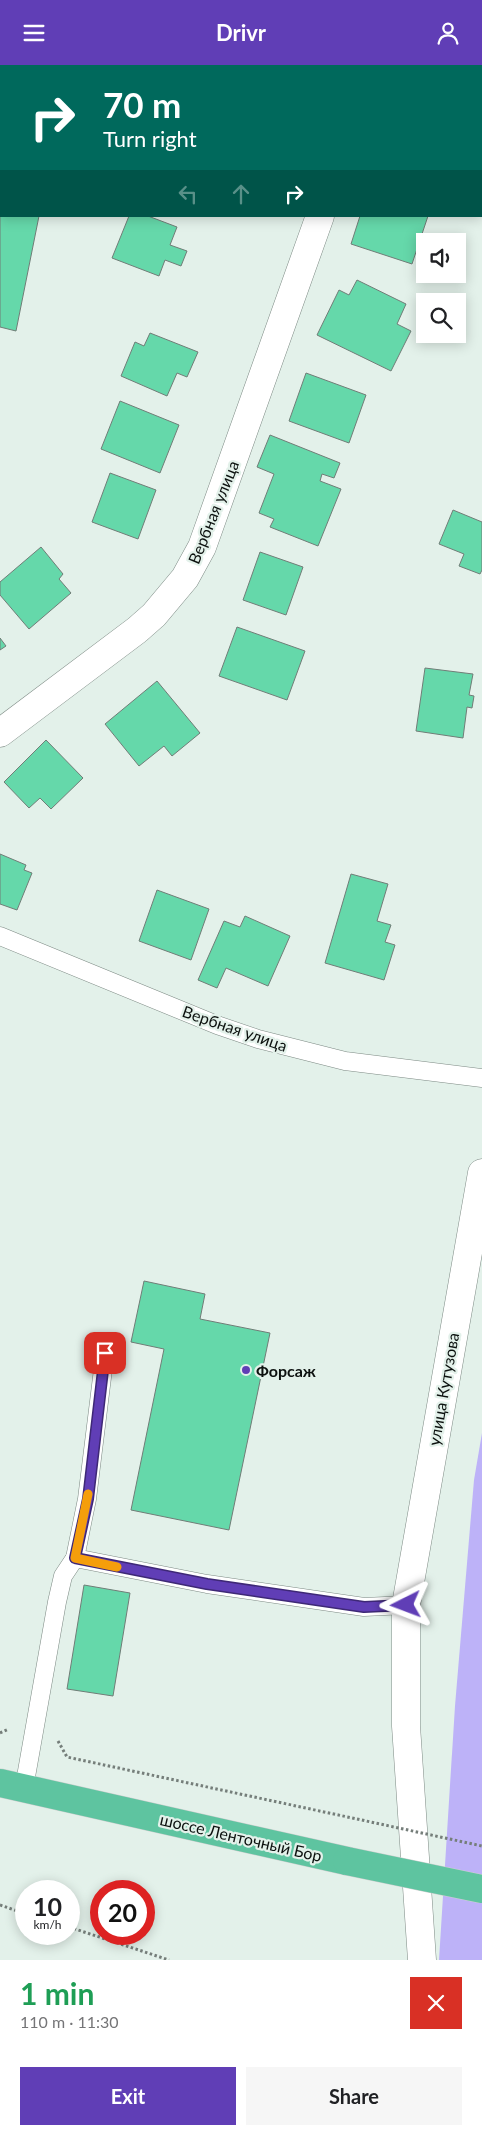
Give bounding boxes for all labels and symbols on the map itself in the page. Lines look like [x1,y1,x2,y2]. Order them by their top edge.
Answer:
street label: Вербная улица [184,458,242,566]
street label: Вербная улица [180,1001,290,1055]
street label: улица Кутузова [424,1331,462,1447]
pin [84,1332,126,1374]
place label: Форсаж [256,1361,316,1380]
marker: Форсаж [240,1364,252,1376]
position arrow [379,1578,431,1630]
street label: шоссе Ленточный Бор [158,1809,324,1865]
speed limit sign: 20 [90,1880,155,1945]

